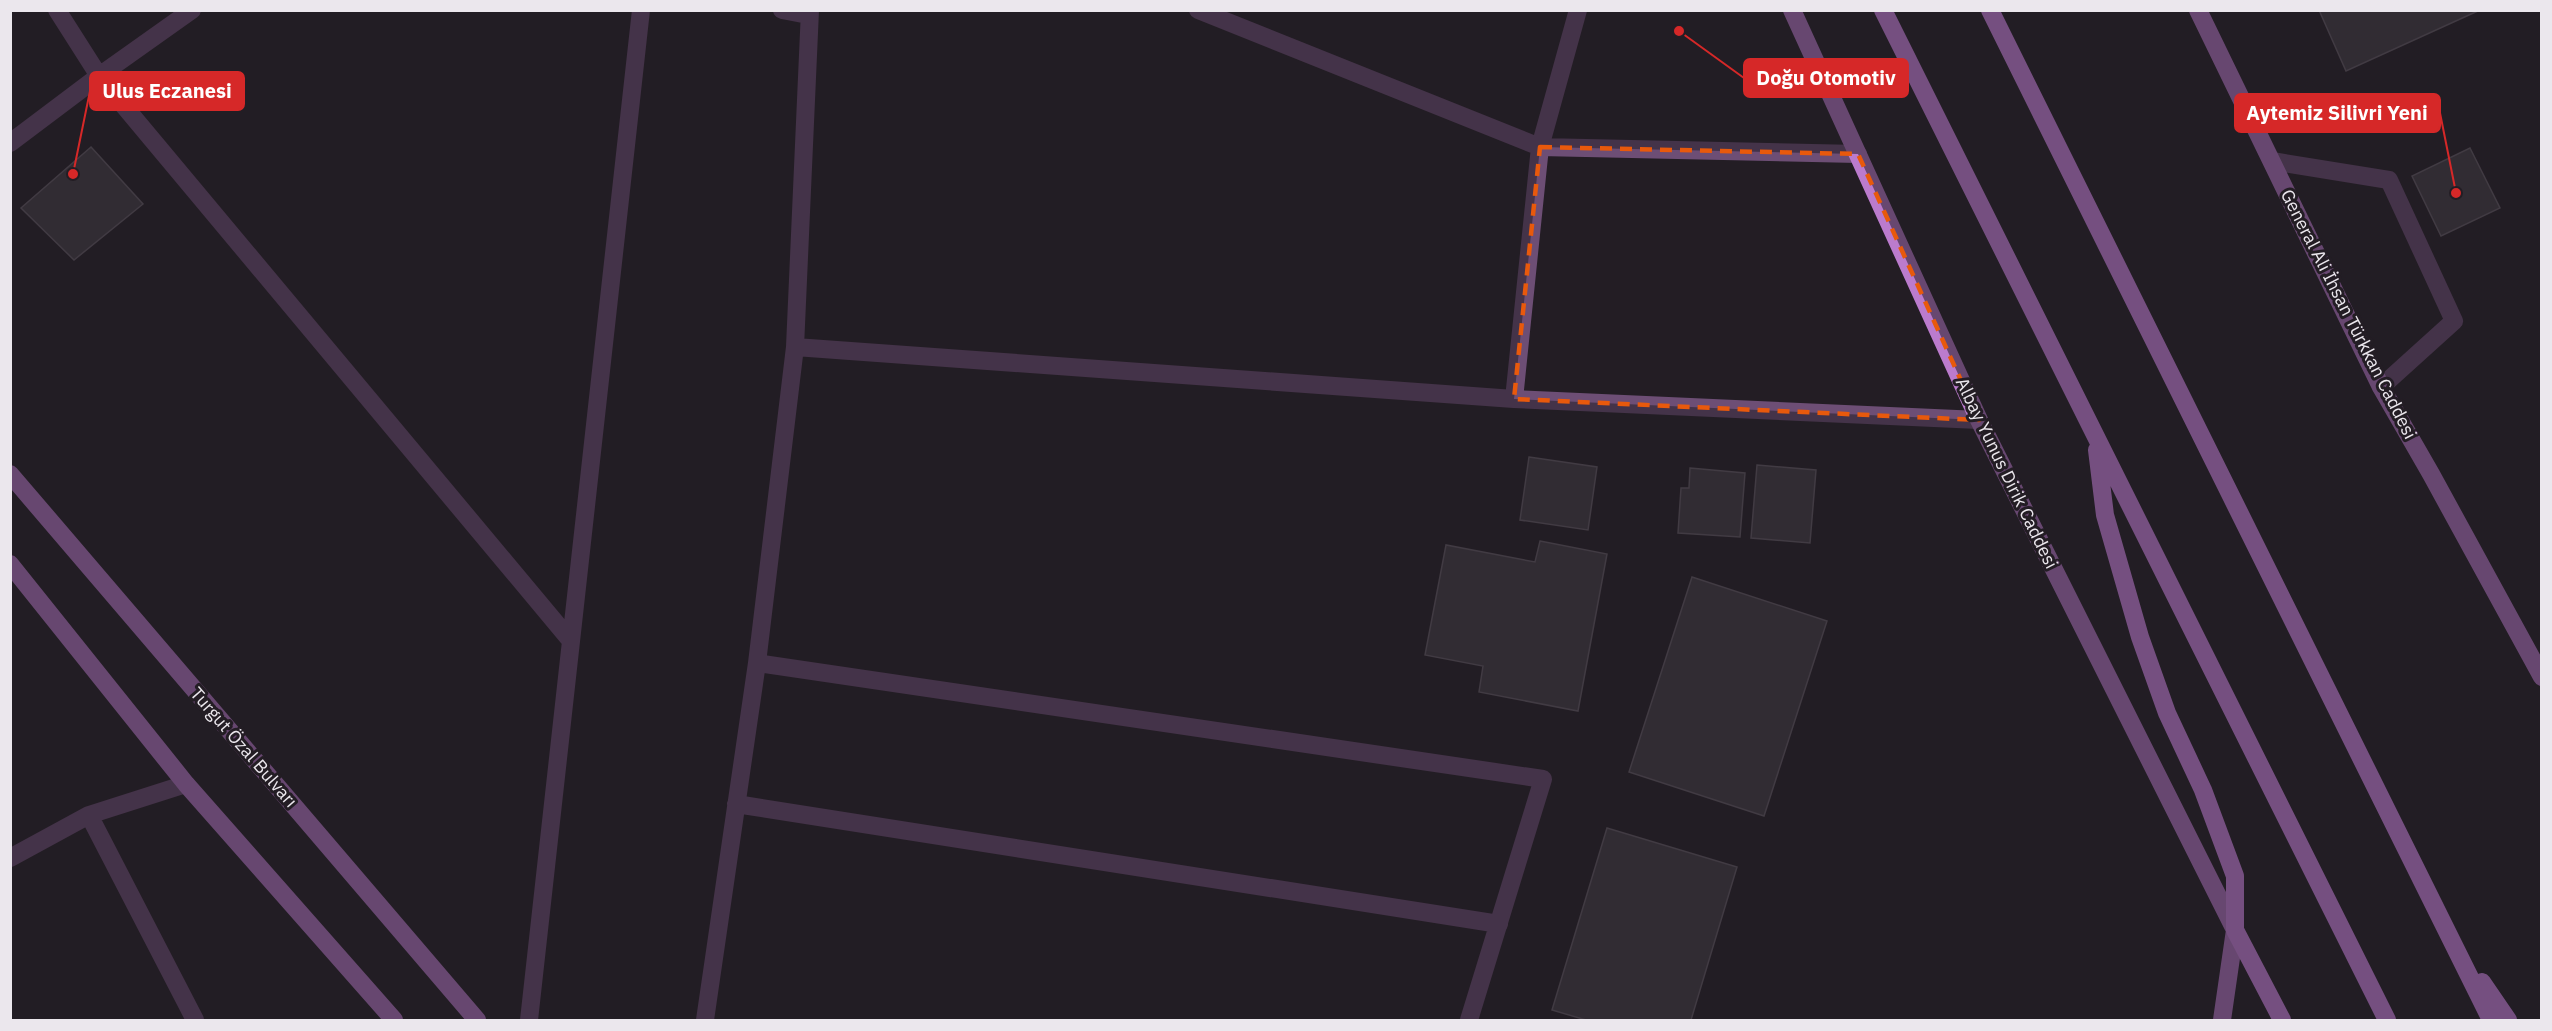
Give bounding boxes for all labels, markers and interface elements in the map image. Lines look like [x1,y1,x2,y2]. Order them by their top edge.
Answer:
callout: Doğu Otomotiv [1744,59,1908,97]
text: Doğu Otomotiv [1756,64,1896,91]
callout: Ulus Eczanesi [90,72,244,110]
text: Ulus Eczanesi [102,77,232,104]
callout: Aytemiz Silivri Yeni [2235,94,2440,132]
text: Aytemiz Silivri Yeni [2246,99,2428,126]
street label: General Ali İhsan Türkkan Caddesi [2276,185,2422,443]
street label: Albay Yunus Dirik Caddesi [1951,374,2063,572]
street label: Turgut Özal Bulvarı [185,682,303,812]

